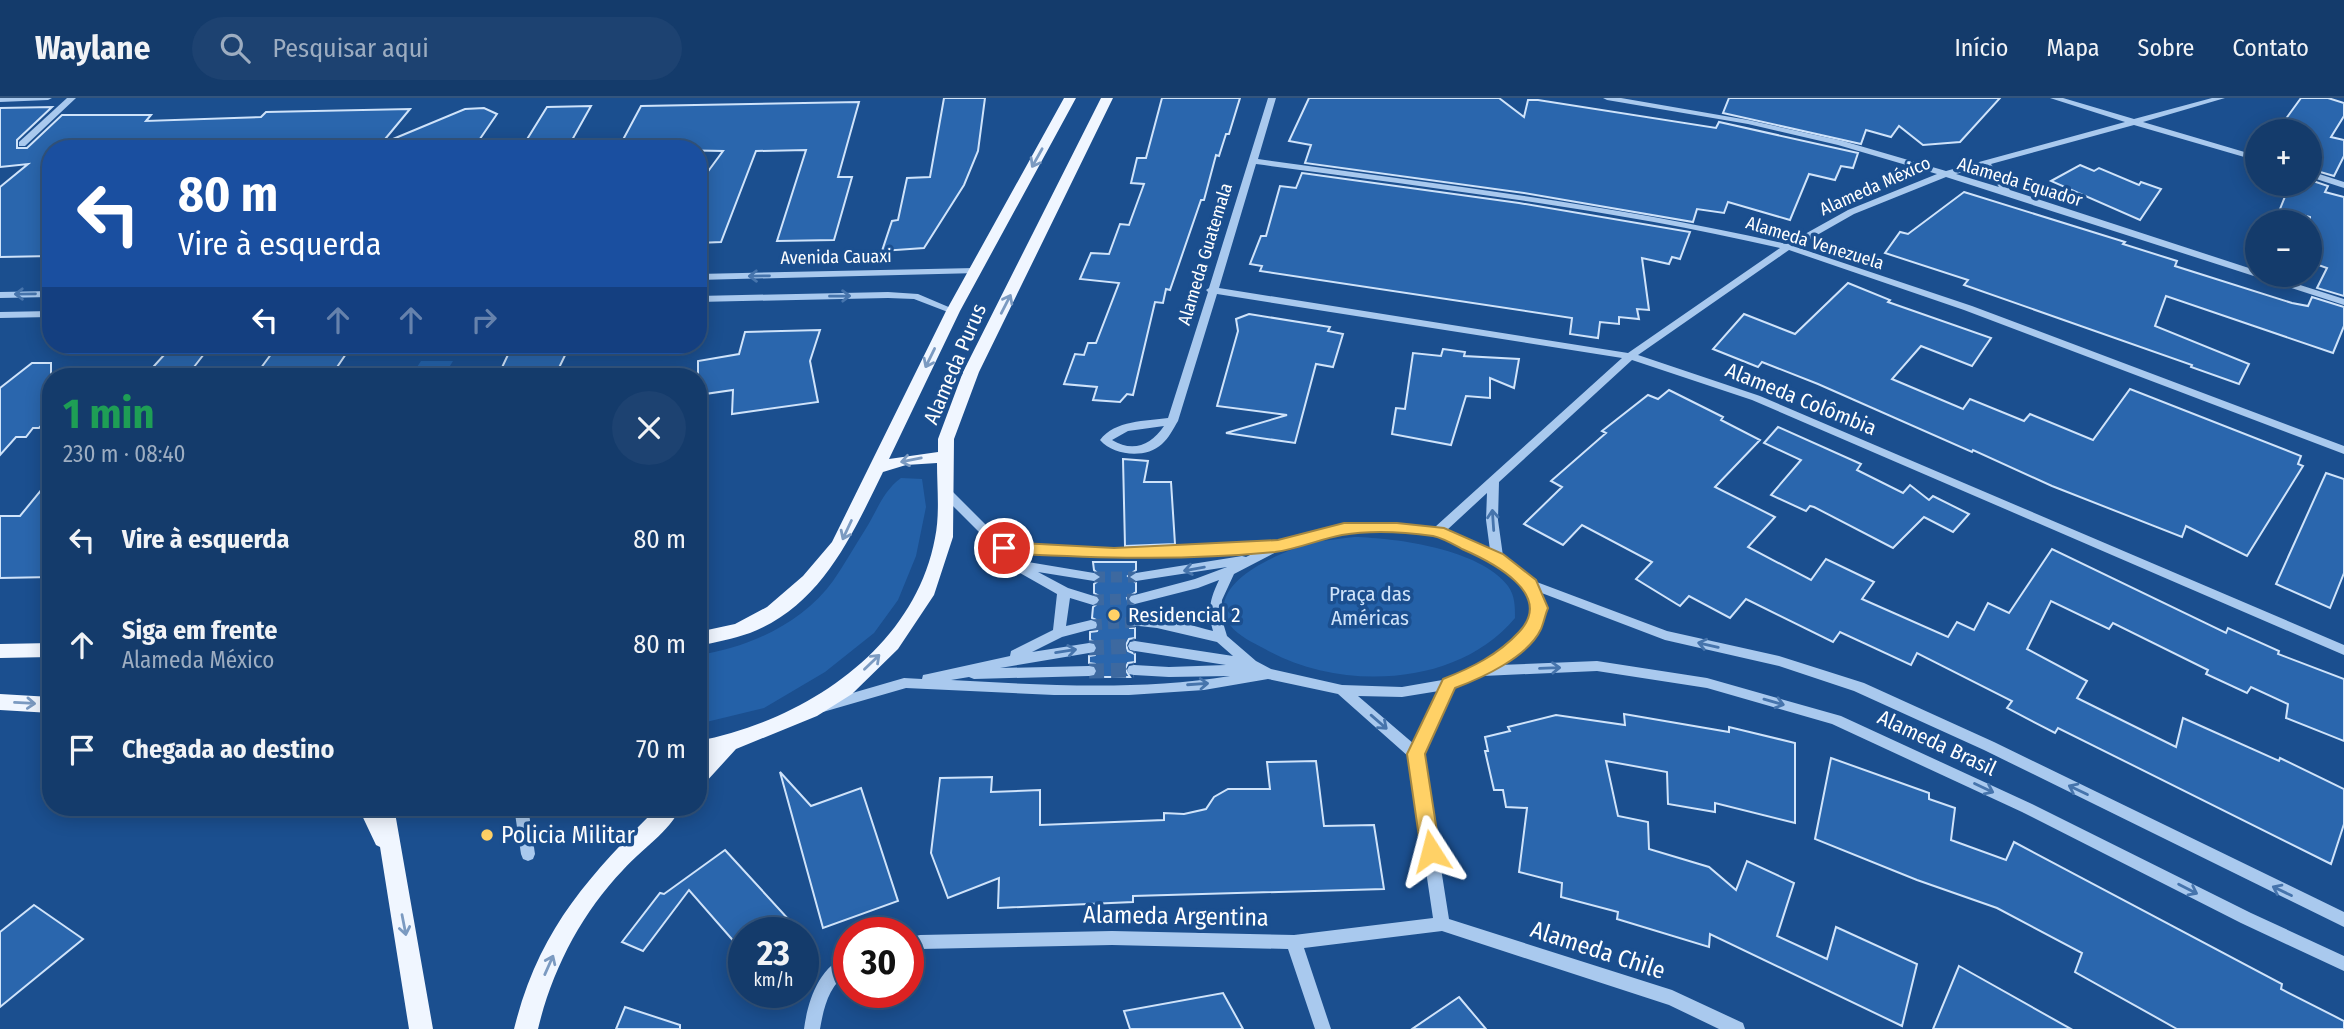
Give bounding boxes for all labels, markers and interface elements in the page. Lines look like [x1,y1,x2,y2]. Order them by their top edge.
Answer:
search box [192,17,682,80]
text: Waylane [35,28,150,68]
icon: search [216,29,254,67]
text: Pesquisar aqui [272,33,429,64]
text: Início [1955,34,2008,62]
text: Mapa [2046,34,2100,62]
text: Sobre [2138,34,2194,62]
text: Contato [2232,34,2309,62]
map controls [2245,119,2322,287]
button: + [2245,119,2322,196]
one-way arrow [1030,147,1044,167]
street label: Alameda México [1816,152,1934,220]
street label: Alameda Equador [1955,153,2086,212]
text: 80 m [178,165,278,224]
icon: left [63,168,154,259]
street label: Alameda Guatemala [1173,180,1237,328]
button: − [2245,210,2322,287]
street label: Alameda Venezuela [1743,212,1887,274]
text: Vire à esquerda [178,225,381,263]
street label: Avenida Cauaxi [780,245,892,269]
one-way arrow [748,269,771,283]
one-way arrow [14,288,37,301]
one-way arrow [828,289,851,302]
one-way arrow [999,294,1013,315]
street label: Alameda Purus [918,300,992,428]
icon: left [246,301,284,339]
icon: ahead [319,301,357,339]
icon: ahead [392,301,430,339]
icon: right [465,301,503,339]
one-way arrow [922,347,936,368]
street label: Alameda Colômbia [1722,357,1880,441]
text: 1 min [63,389,154,439]
button: close [612,391,686,465]
text: 230 m · 08:40 [63,440,186,468]
one-way arrow [900,454,923,467]
one-way arrow [1486,509,1499,532]
pin [974,518,1034,578]
one-way arrow [839,519,853,540]
icon: left [63,521,101,559]
text: Vire à esquerda [122,524,289,555]
text: 80 m [633,524,686,555]
icon: arrive [985,529,1023,567]
one-way arrow [1183,563,1206,576]
park label: Praça das Américas [1329,581,1411,631]
place label: Residencial 2 [1128,602,1241,628]
marker: Residencial 2 [1106,607,1122,623]
text: Siga em frente [122,615,277,646]
icon: ahead [63,626,101,664]
text: 80 m [633,629,686,660]
one-way arrow [1697,637,1720,651]
one-way arrow [1055,644,1077,657]
text: Alameda México [122,646,274,674]
one-way arrow [863,654,880,671]
one-way arrow [1539,661,1562,674]
one-way arrow [1186,678,1209,691]
one-way arrow [1762,696,1785,709]
one-way arrow [14,697,37,710]
street label: Alameda Brasil [1874,704,2001,782]
one-way arrow [1369,714,1387,730]
icon: arrive [63,731,101,769]
text: Chegada ao destino [122,734,334,765]
text: 70 m [636,734,686,765]
one-way arrow [1973,782,1994,795]
one-way arrow [2068,783,2089,796]
position arrow [1394,814,1468,888]
place label: Policia Militar [501,821,635,849]
marker: Policia Militar [479,827,495,843]
one-way arrow [2177,882,2198,896]
one-way arrow [2272,884,2293,897]
street label: Alameda Argentina [1083,900,1269,932]
one-way arrow [397,913,411,936]
street label: Alameda Chile [1527,915,1669,985]
speed limit sign: 30 [833,917,924,1008]
text: 23 [757,932,790,974]
one-way arrow [542,955,556,976]
text: km/h [753,969,794,991]

